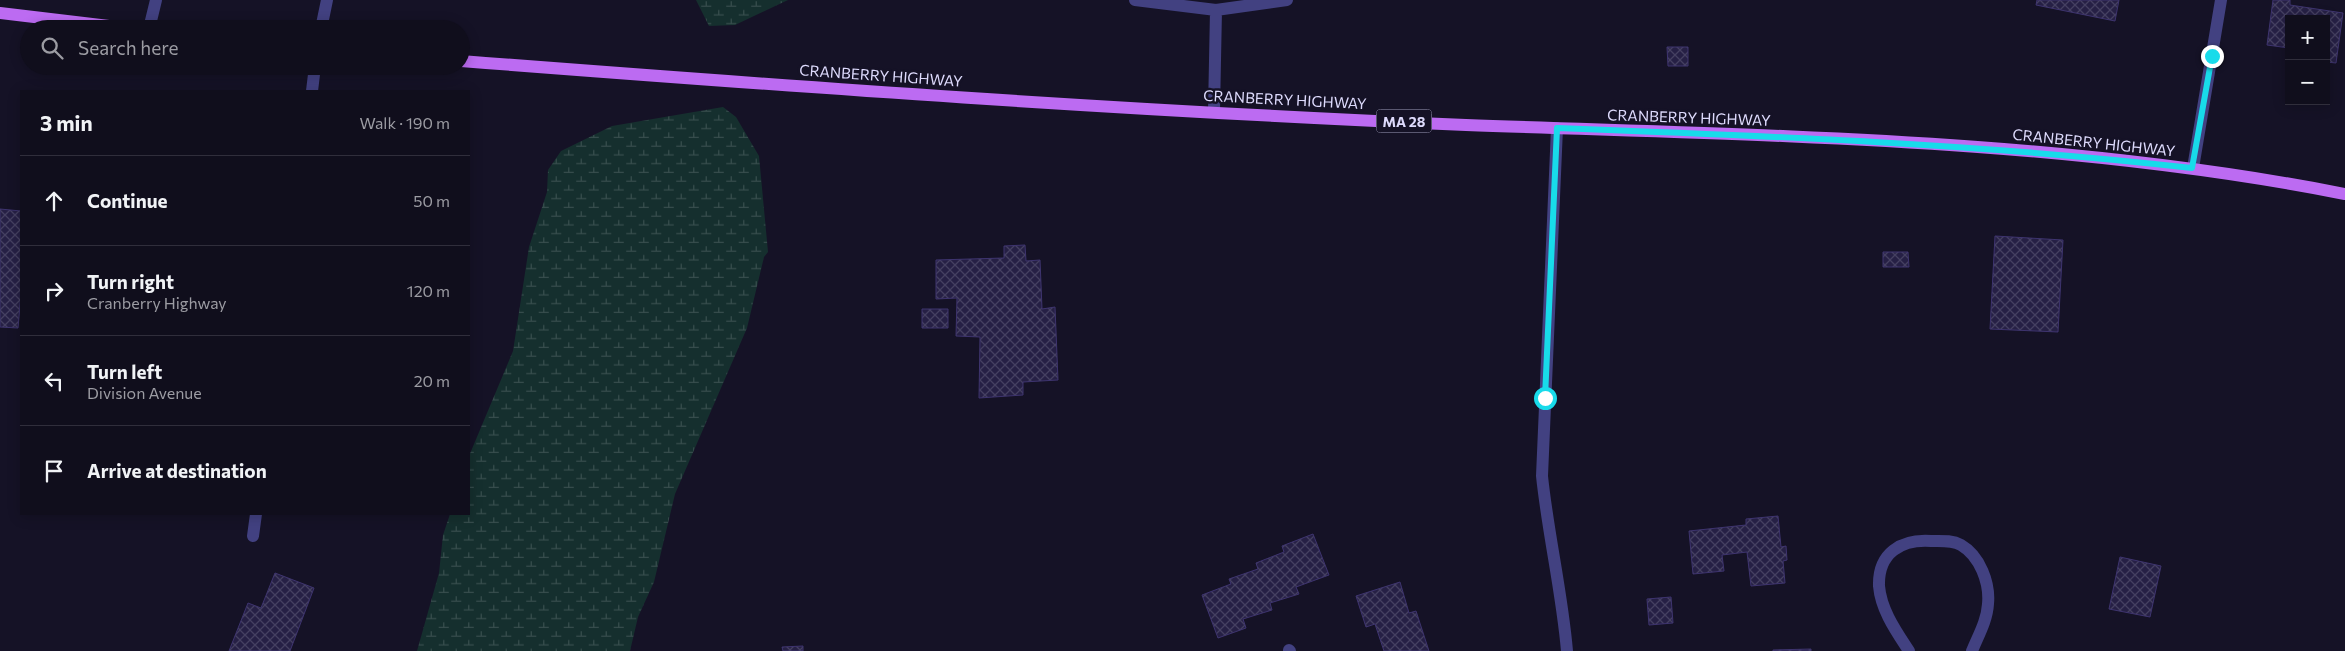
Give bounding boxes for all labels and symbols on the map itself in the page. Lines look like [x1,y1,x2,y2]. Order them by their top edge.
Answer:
route end [2201,45,2224,68]
street label: CRANBERRY HIGHWAY [799,60,963,90]
street label: CRANBERRY HIGHWAY [1203,86,1367,112]
street label: CRANBERRY HIGHWAY [1607,105,1771,129]
road number: MA 28 [1376,110,1432,132]
street label: CRANBERRY HIGHWAY [2012,124,2177,160]
route start [1534,387,1557,410]

